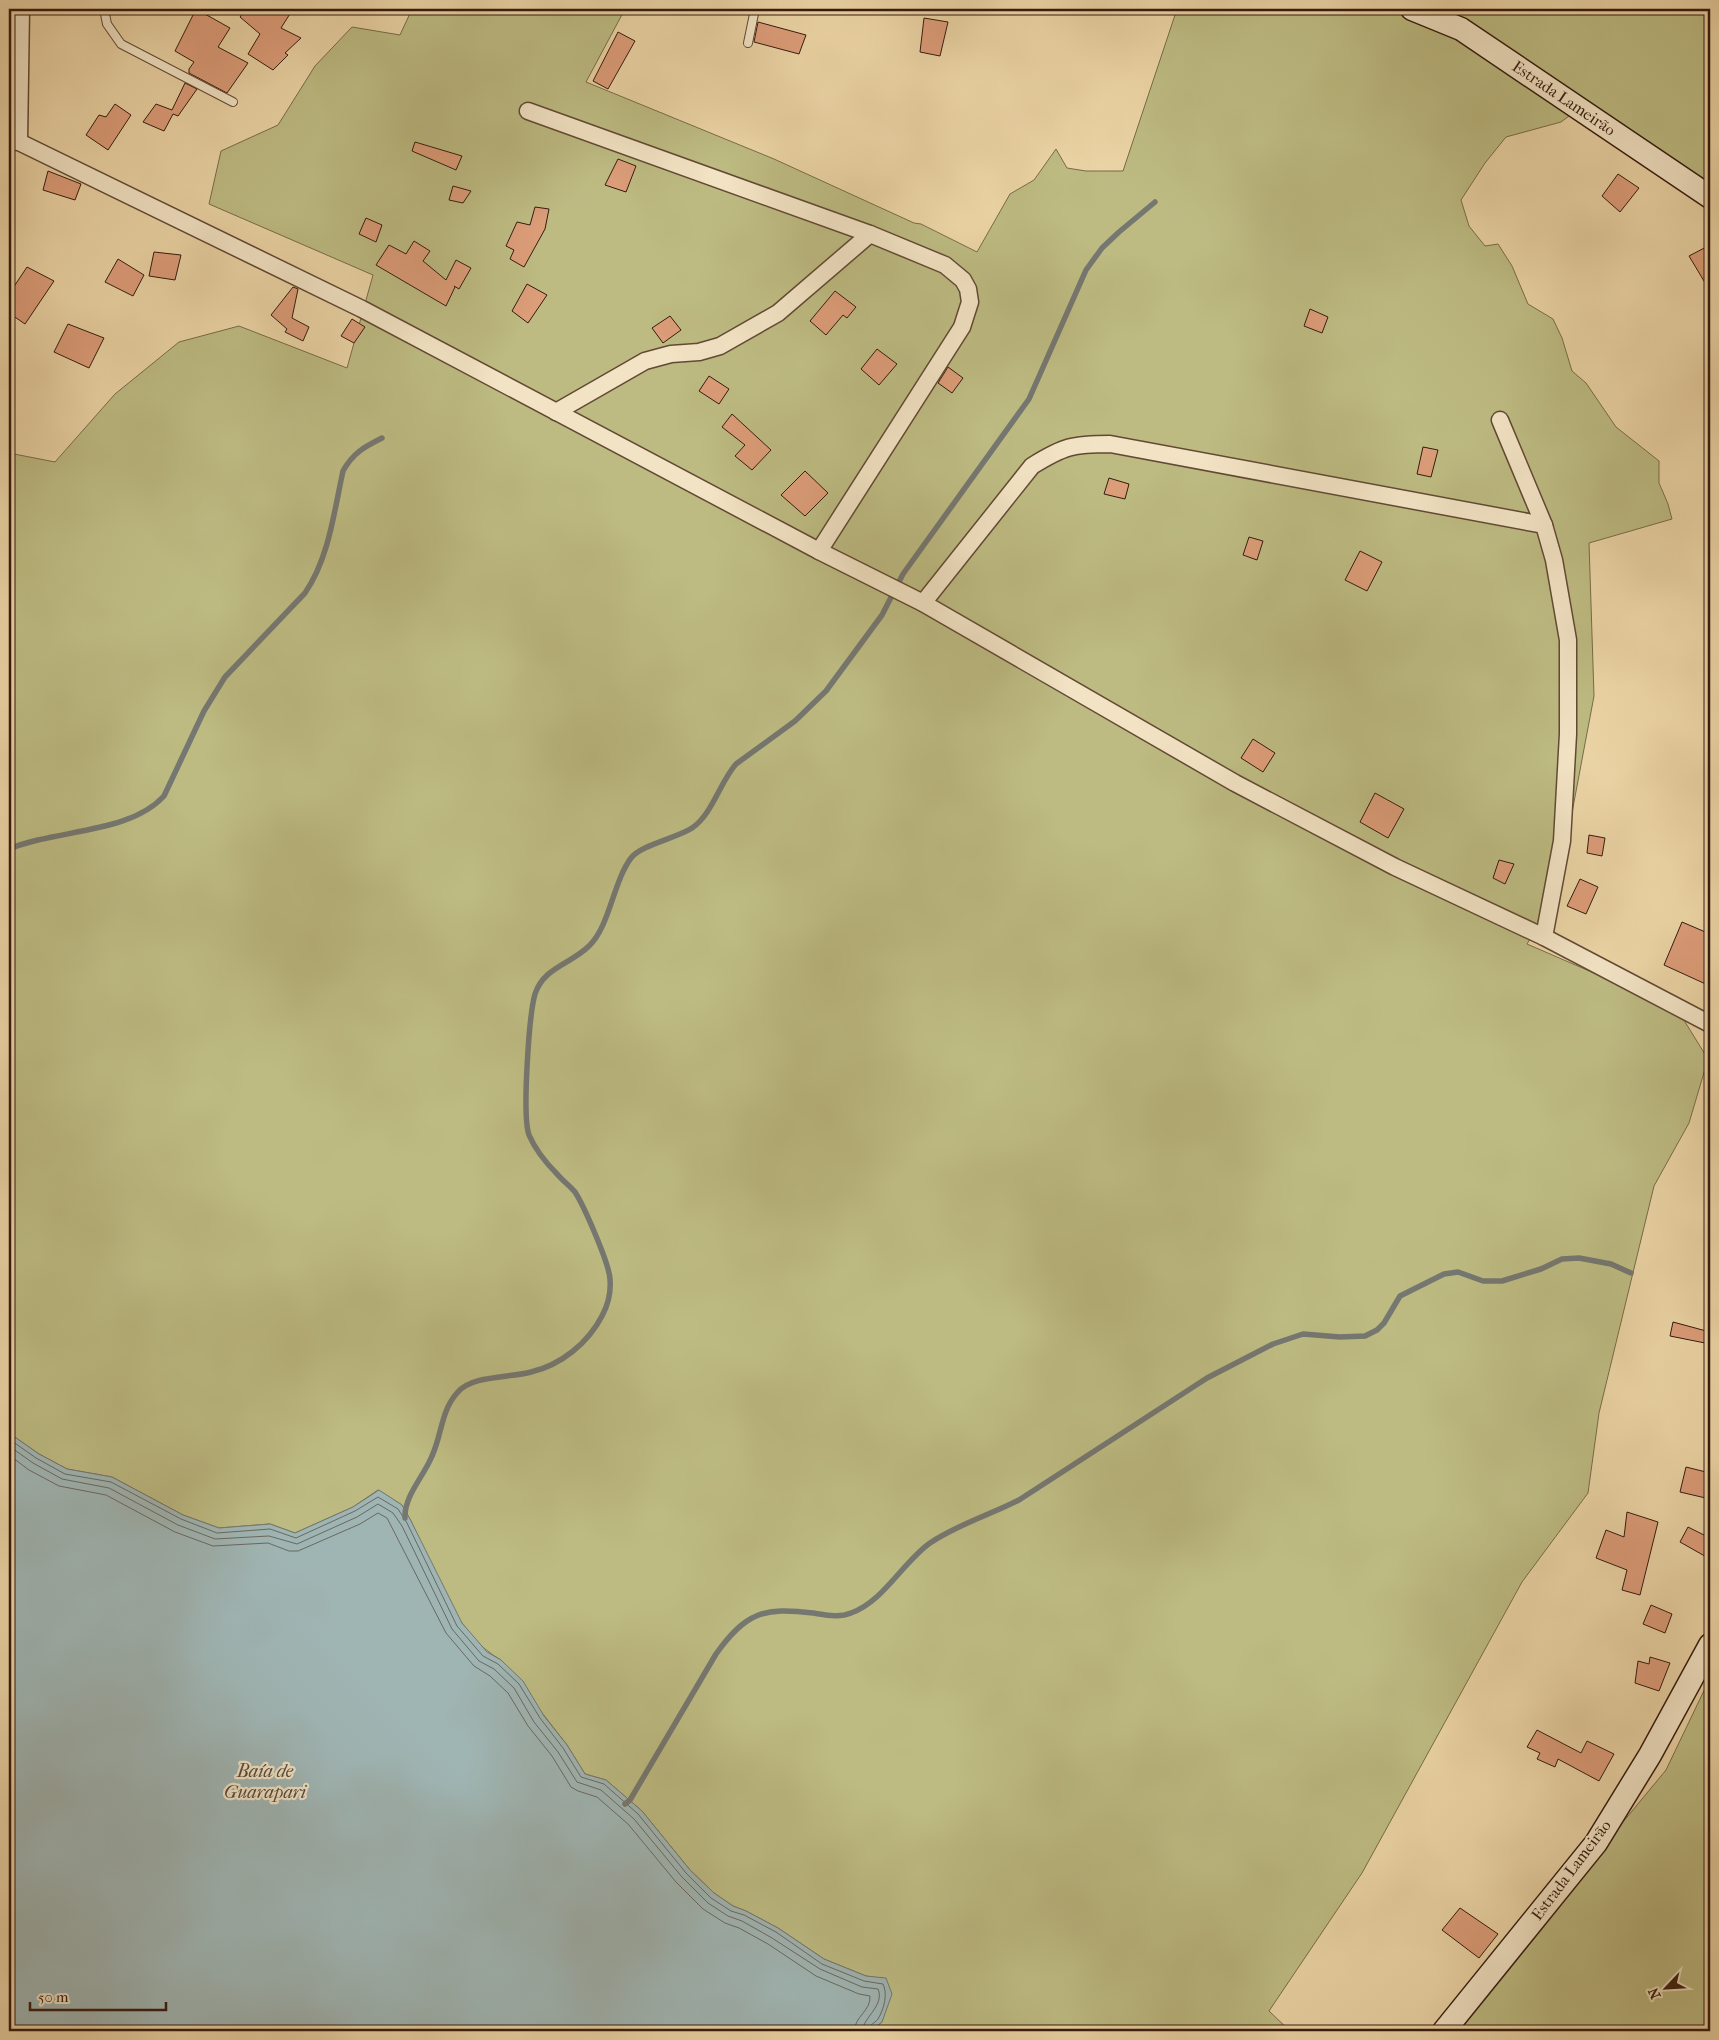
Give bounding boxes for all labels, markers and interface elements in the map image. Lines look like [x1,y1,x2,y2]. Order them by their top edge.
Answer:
street label: Estrada Lameirão [1509,56,1619,140]
water label: Baía de Guarapari [224,1761,308,1803]
street label: Estrada Lameirão [1527,1816,1615,1924]
north arrow [1642,1962,1692,2012]
scale bar [30,1980,166,2012]
text: N [1645,1985,1665,2002]
text: 50 m [38,1988,69,2006]

